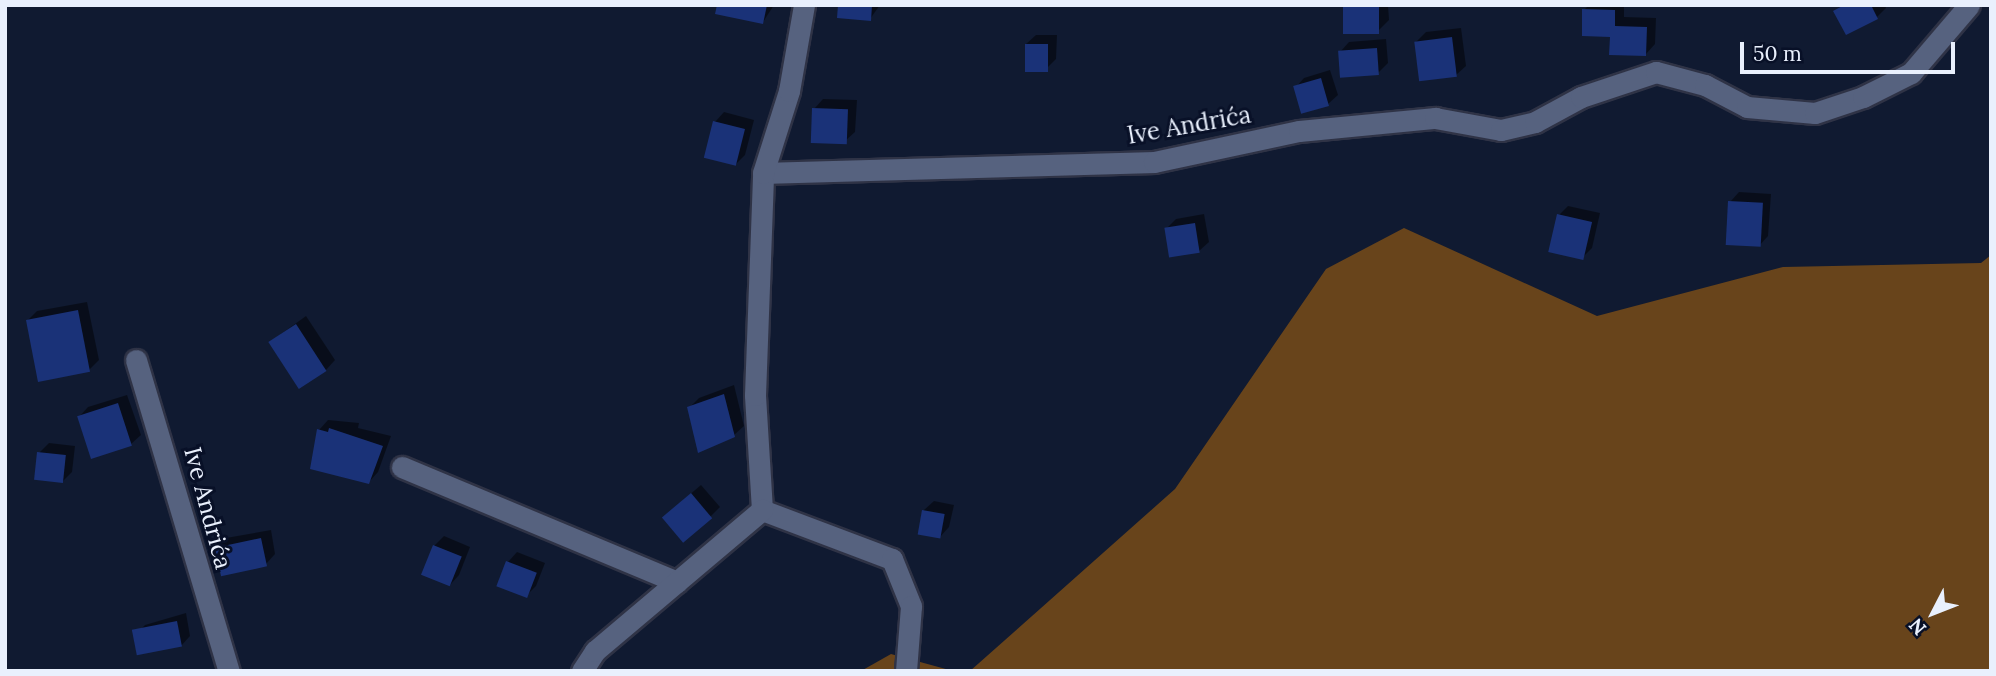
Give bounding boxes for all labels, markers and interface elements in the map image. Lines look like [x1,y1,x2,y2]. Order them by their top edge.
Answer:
scale bar [1744,28,1959,72]
text: 50 m [1753,40,1802,67]
street label: Ive Andrića [1125,100,1253,150]
street label: Ive Andrića [178,444,238,572]
north arrow [1898,578,1968,648]
text: N [1904,614,1931,641]

